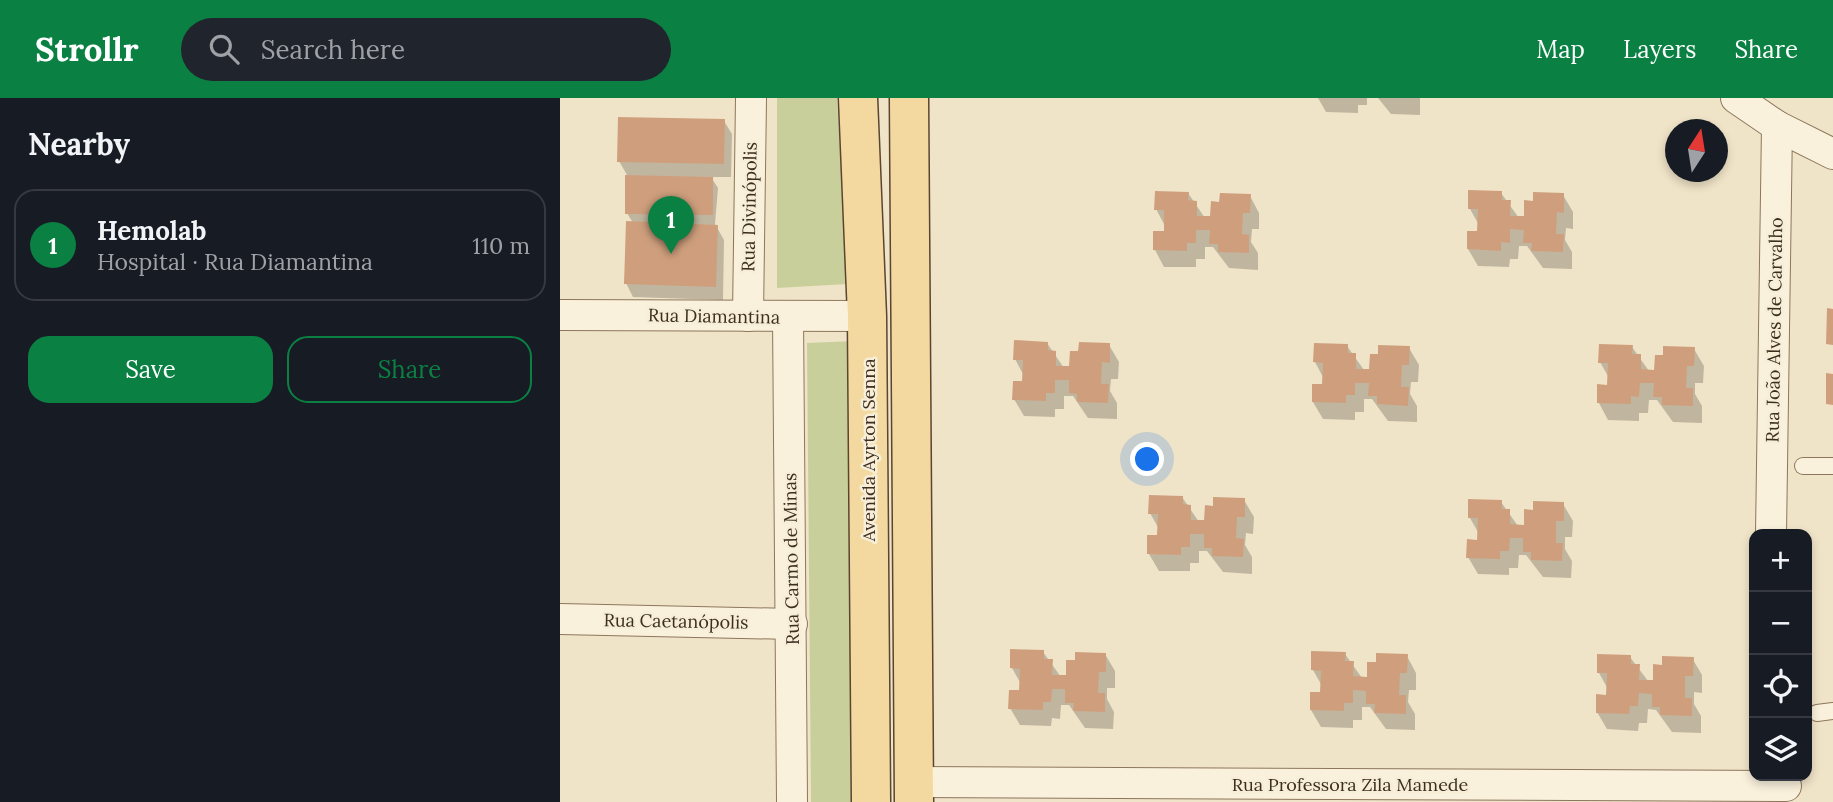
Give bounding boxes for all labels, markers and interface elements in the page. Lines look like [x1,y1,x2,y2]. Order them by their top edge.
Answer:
search box [181,18,671,81]
text: Strollr [35,28,139,70]
icon: search [205,30,243,68]
text: Search here [261,33,405,66]
text: Map [1536,34,1585,65]
text: Layers [1623,34,1696,65]
text: Share [1734,34,1798,65]
north arrow [1665,119,1728,182]
text: Nearby [28,125,130,163]
street label: Rua Divinópolis [736,142,762,272]
pin: 1 [648,196,694,254]
text: Hemolab [97,214,206,247]
street label: Rua João Alves de Carvalho [1761,217,1787,443]
text: 1 [48,231,58,260]
text: 110 m [472,231,530,260]
text: Hospital · Rua Diamantina [97,247,373,276]
street label: Rua Diamantina [648,303,780,329]
button: Save [28,336,273,403]
button: Share [287,336,532,403]
street label: Avenida Ayrton Senna [857,358,880,543]
your location [1130,442,1164,476]
street label: Rua Carmo de Minas [778,473,804,645]
map controls [1749,529,1812,781]
button: + [1749,529,1812,592]
button: − [1749,592,1812,655]
street label: Rua Caetanópolis [603,608,749,634]
button: locate [1749,655,1812,718]
button: layers [1749,718,1812,781]
street label: Rua Professora Zila Mamede [1232,773,1469,796]

